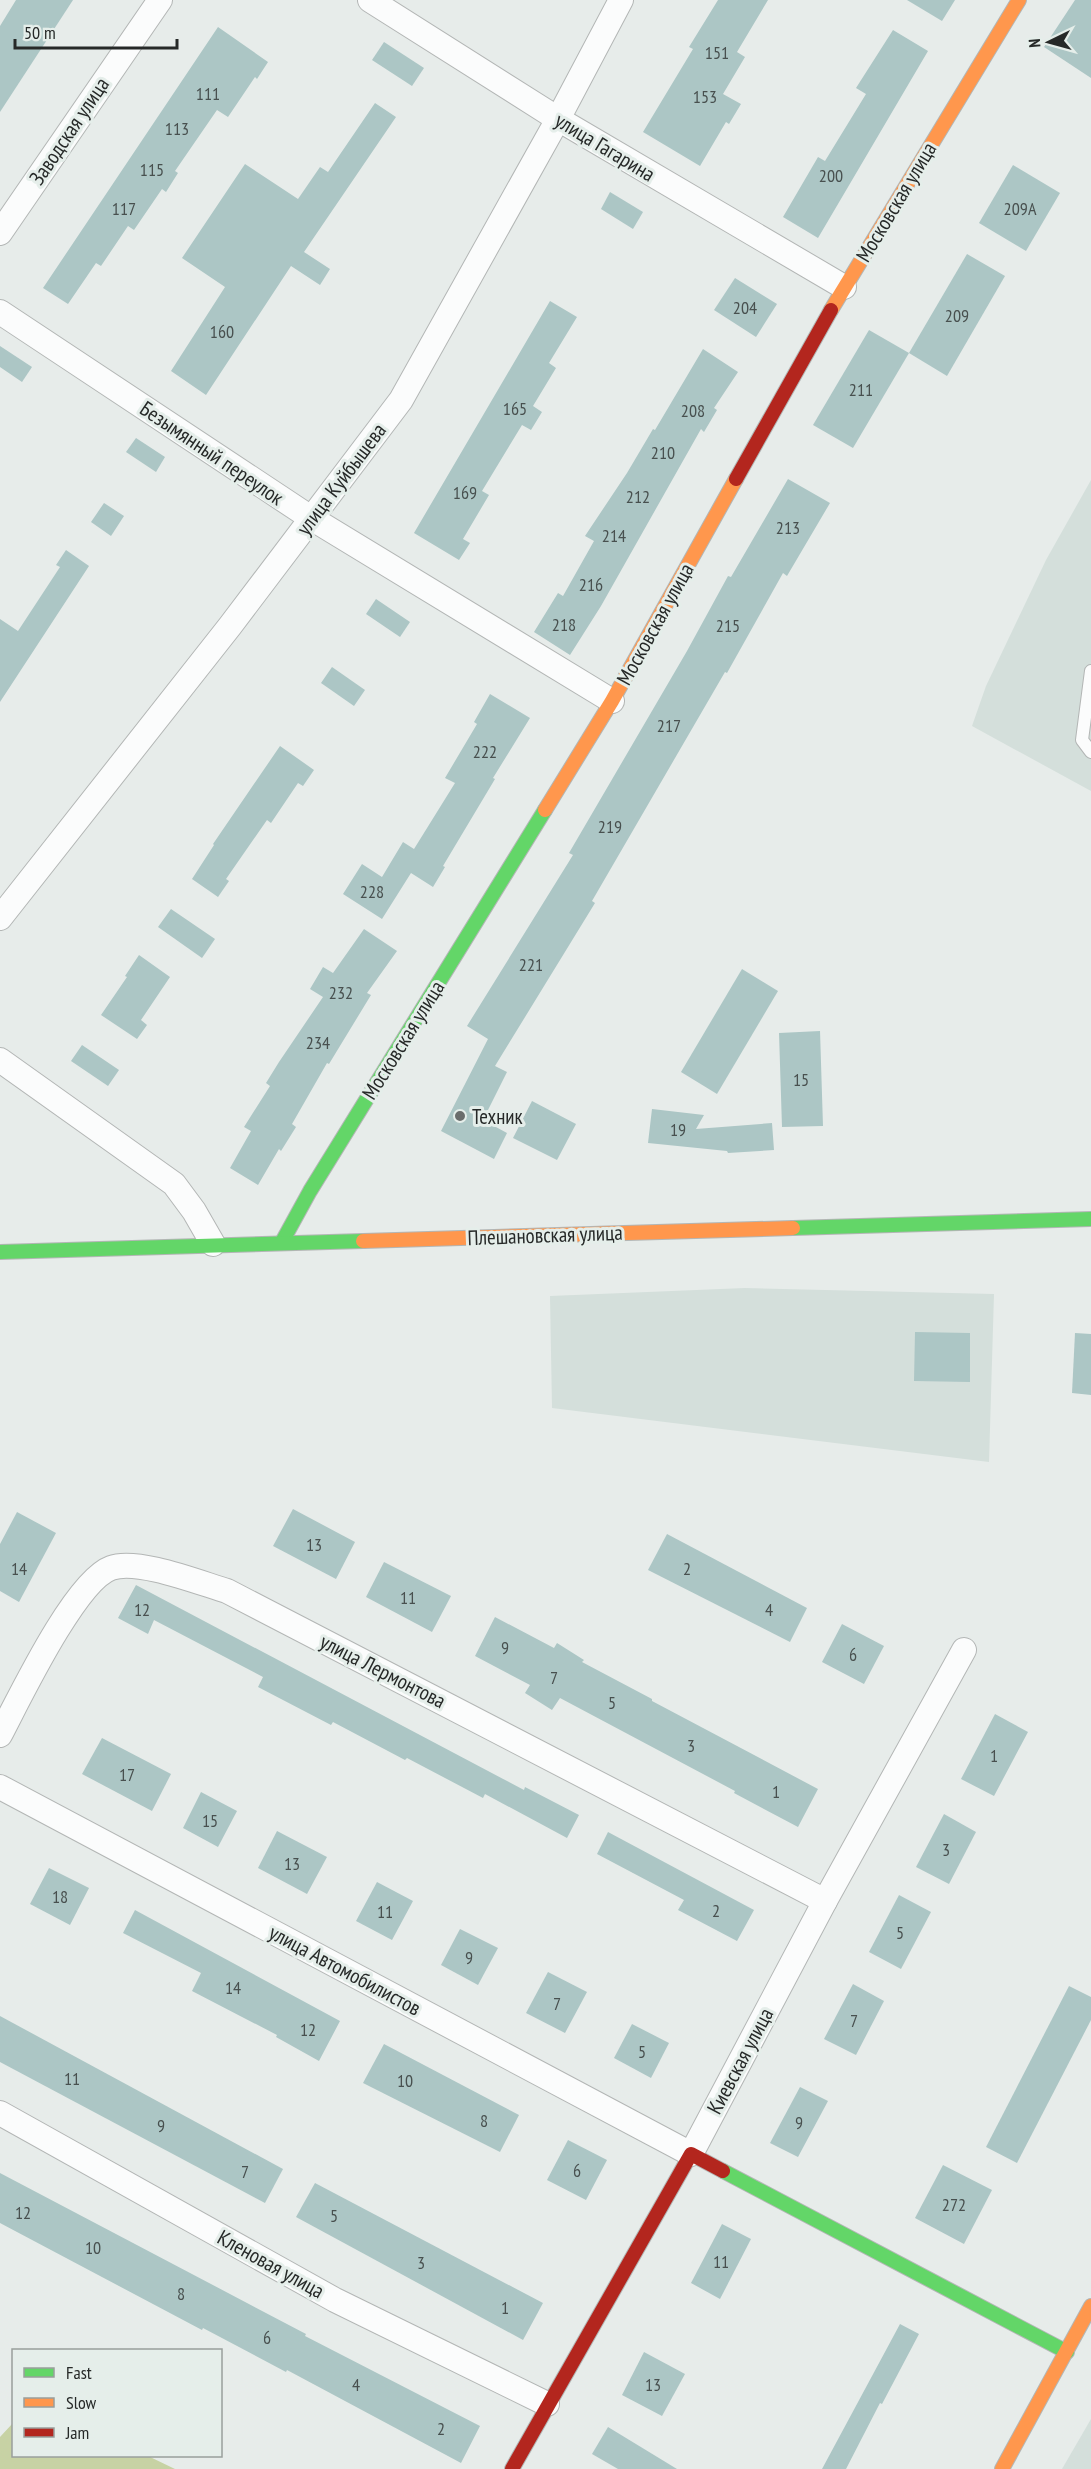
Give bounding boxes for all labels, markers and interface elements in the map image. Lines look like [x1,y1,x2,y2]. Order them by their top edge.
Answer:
scale bar [15,12,177,50]
north arrow [1019,12,1079,72]
text: 50 m [24,21,56,44]
text: N [1024,38,1044,48]
house number: 151 [705,41,729,64]
street label: Заводская улица [23,72,115,190]
house number: 111 [196,82,220,105]
house number: 153 [693,85,717,108]
street label: улица Гагарина [550,107,660,187]
house number: 113 [165,117,189,140]
street label: Московская улица [850,137,942,267]
house number: 115 [140,158,164,181]
house number: 200 [819,164,843,187]
house number: 117 [112,197,136,220]
house number: 209А [1004,197,1037,220]
house number: 204 [733,296,757,319]
house number: 209 [945,304,969,327]
house number: 160 [210,320,234,343]
house number: 211 [849,378,873,401]
street label: Безымянный переулок [135,395,289,511]
house number: 165 [503,397,527,420]
house number: 208 [681,399,705,422]
street label: улица Куйбышева [290,418,392,540]
house number: 210 [651,441,675,464]
house number: 169 [453,481,477,504]
house number: 212 [626,485,650,508]
house number: 213 [776,516,800,539]
house number: 214 [602,524,626,547]
street label: Московская улица [610,558,700,690]
house number: 216 [579,573,603,596]
house number: 218 [552,613,576,636]
house number: 215 [716,614,740,637]
house number: 217 [657,714,681,737]
house number: 222 [473,740,497,763]
house number: 219 [598,815,622,838]
house number: 228 [360,880,384,903]
house number: 221 [519,953,543,976]
street label: Московская улица [356,976,450,1104]
house number: 232 [329,981,353,1004]
house number: 234 [306,1031,330,1054]
house number: 15 [793,1068,809,1091]
place label: Техник [472,1103,523,1130]
marker: Техник [453,1109,467,1123]
house number: 19 [670,1118,686,1141]
street label: Плешановская улица [467,1219,623,1251]
house number: 13 [306,1533,322,1556]
house number: 14 [11,1557,27,1580]
house number: 2 [683,1557,691,1580]
house number: 11 [400,1586,416,1609]
house number: 12 [134,1598,150,1621]
house number: 4 [765,1598,773,1621]
street label: улица Лермонтова [316,1628,450,1714]
house number: 9 [501,1636,509,1659]
house number: 6 [849,1643,857,1666]
house number: 7 [550,1666,558,1689]
house number: 5 [608,1691,616,1714]
house number: 3 [687,1734,695,1757]
house number: 1 [990,1744,998,1767]
house number: 17 [119,1763,135,1786]
house number: 1 [772,1780,780,1803]
house number: 15 [202,1809,218,1832]
house number: 3 [942,1838,950,1861]
house number: 13 [284,1852,300,1875]
house number: 18 [52,1885,68,1908]
house number: 2 [712,1899,720,1922]
house number: 11 [377,1900,393,1923]
street label: улица Автомобилистов [264,1919,426,2021]
house number: 5 [896,1921,904,1944]
house number: 9 [465,1946,473,1969]
house number: 14 [225,1976,241,1999]
house number: 7 [553,1992,561,2015]
street label: Киевская улица [701,2003,779,2119]
house number: 7 [850,2009,858,2032]
house number: 12 [300,2018,316,2041]
house number: 5 [638,2040,646,2063]
house number: 11 [64,2067,80,2090]
house number: 10 [397,2069,413,2092]
house number: 8 [480,2109,488,2132]
house number: 9 [795,2111,803,2134]
house number: 9 [157,2114,165,2137]
house number: 6 [573,2159,581,2182]
house number: 7 [241,2160,249,2183]
house number: 272 [942,2193,966,2216]
house number: 12 [15,2201,31,2224]
house number: 5 [330,2204,338,2227]
street label: Кленовая улица [213,2224,329,2304]
house number: 10 [85,2236,101,2259]
house number: 11 [713,2250,729,2273]
house number: 3 [417,2251,425,2274]
house number: 8 [177,2282,185,2305]
house number: 1 [501,2296,509,2319]
house number: 6 [263,2326,271,2349]
legend [12,2349,222,2457]
text: Fast [66,2361,92,2384]
house number: 4 [352,2373,360,2396]
house number: 13 [645,2373,661,2396]
text: Slow [66,2391,97,2414]
house number: 2 [437,2417,445,2440]
text: Jam [65,2421,89,2444]

